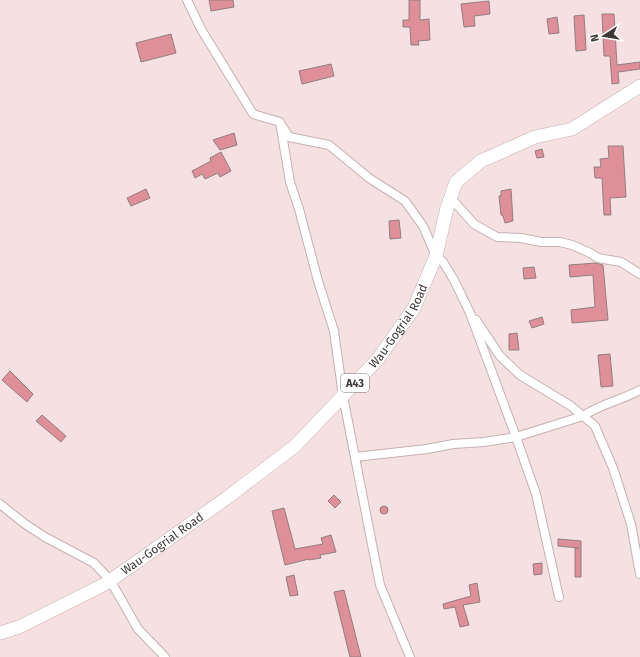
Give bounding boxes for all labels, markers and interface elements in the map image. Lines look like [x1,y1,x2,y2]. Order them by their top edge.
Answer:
north arrow [584,16,624,56]
text: N [588,33,602,43]
street label: Wau-Gogrial Road [366,282,430,371]
road number: A43 [341,374,369,392]
street label: Wau-Gogrial Road [118,510,206,578]

